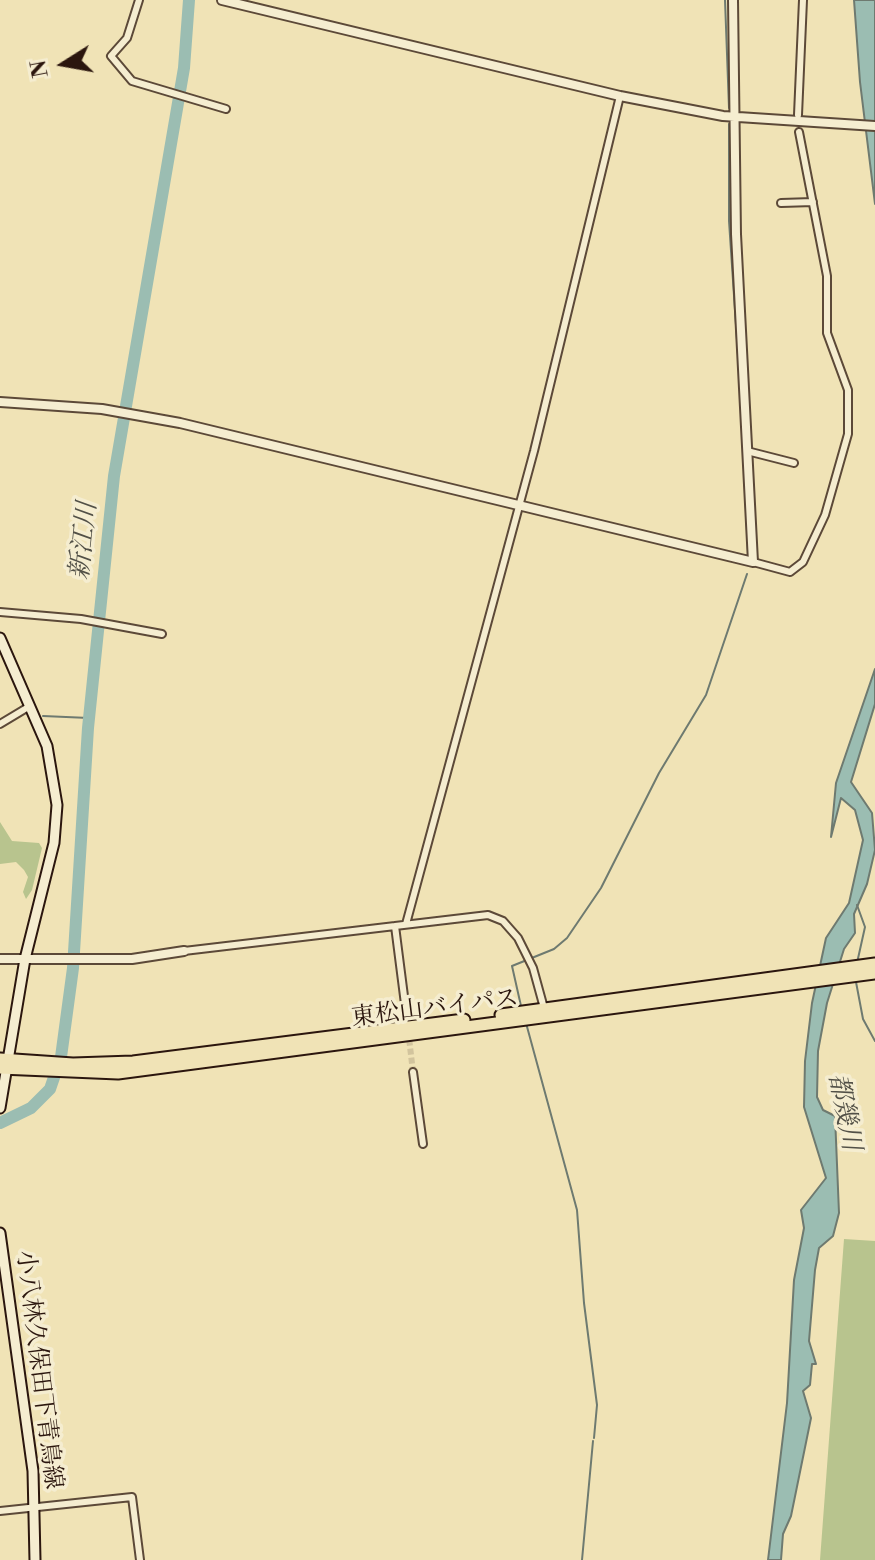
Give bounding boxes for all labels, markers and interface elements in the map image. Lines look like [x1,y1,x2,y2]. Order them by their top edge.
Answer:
north arrow [24,24,104,104]
text: N [25,58,55,80]
water label: 新江川 [65,501,105,581]
street label: 東松山バイパス [350,984,520,1034]
water label: 都幾川 [820,1071,866,1153]
street label: 小八林久保田下青鳥線 [9,1249,67,1491]

